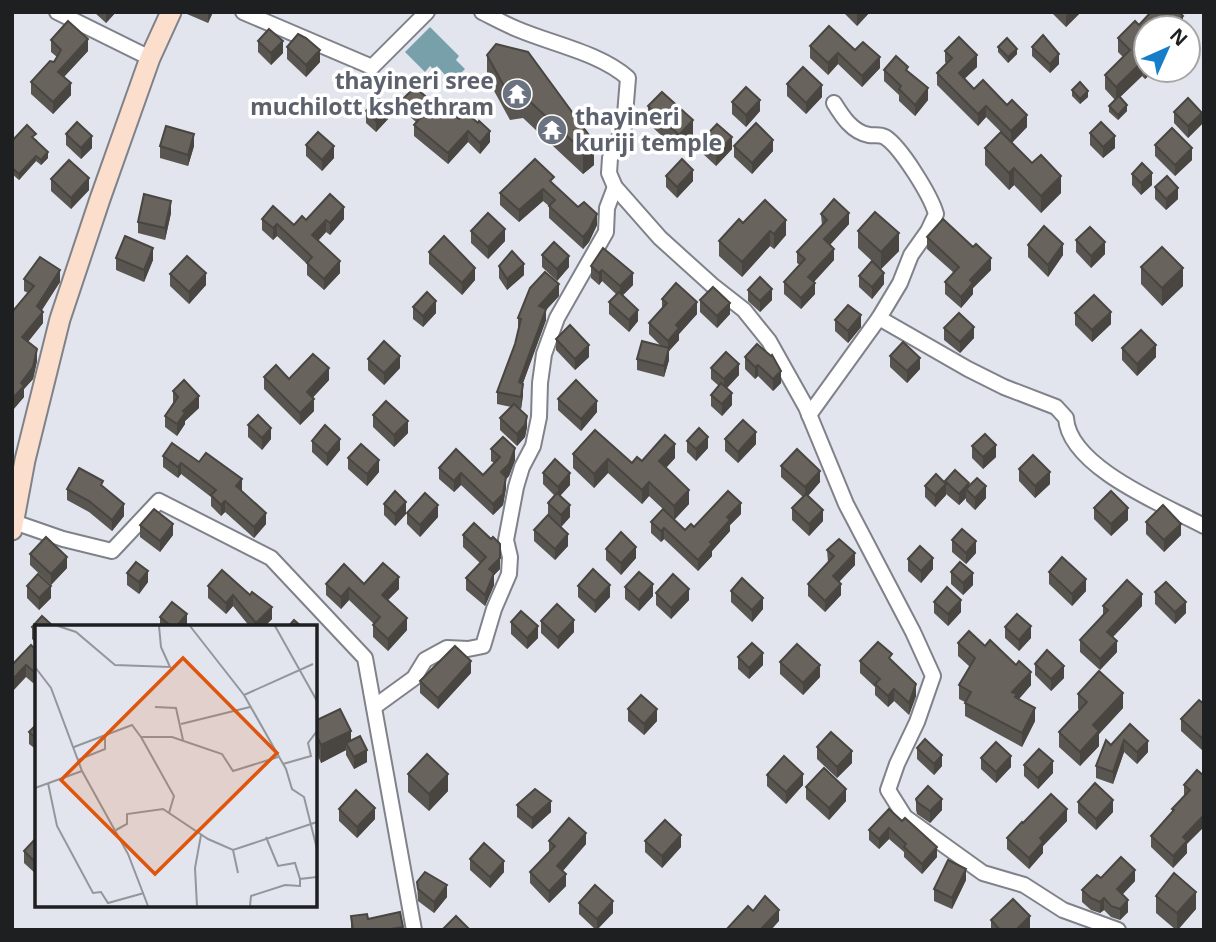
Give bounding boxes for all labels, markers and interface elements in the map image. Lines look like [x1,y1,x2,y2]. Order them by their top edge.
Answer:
north arrow [1132,14,1202,84]
text: N [1164,22,1194,52]
place label: thayineri sree muchilott kshethram [250,64,494,122]
temple icon: thayineri sree muchilott kshethram [500,77,534,111]
place label: thayineri kuriji temple [575,100,722,158]
temple icon: thayineri kuriji temple [535,113,569,147]
inset map [35,625,317,907]

